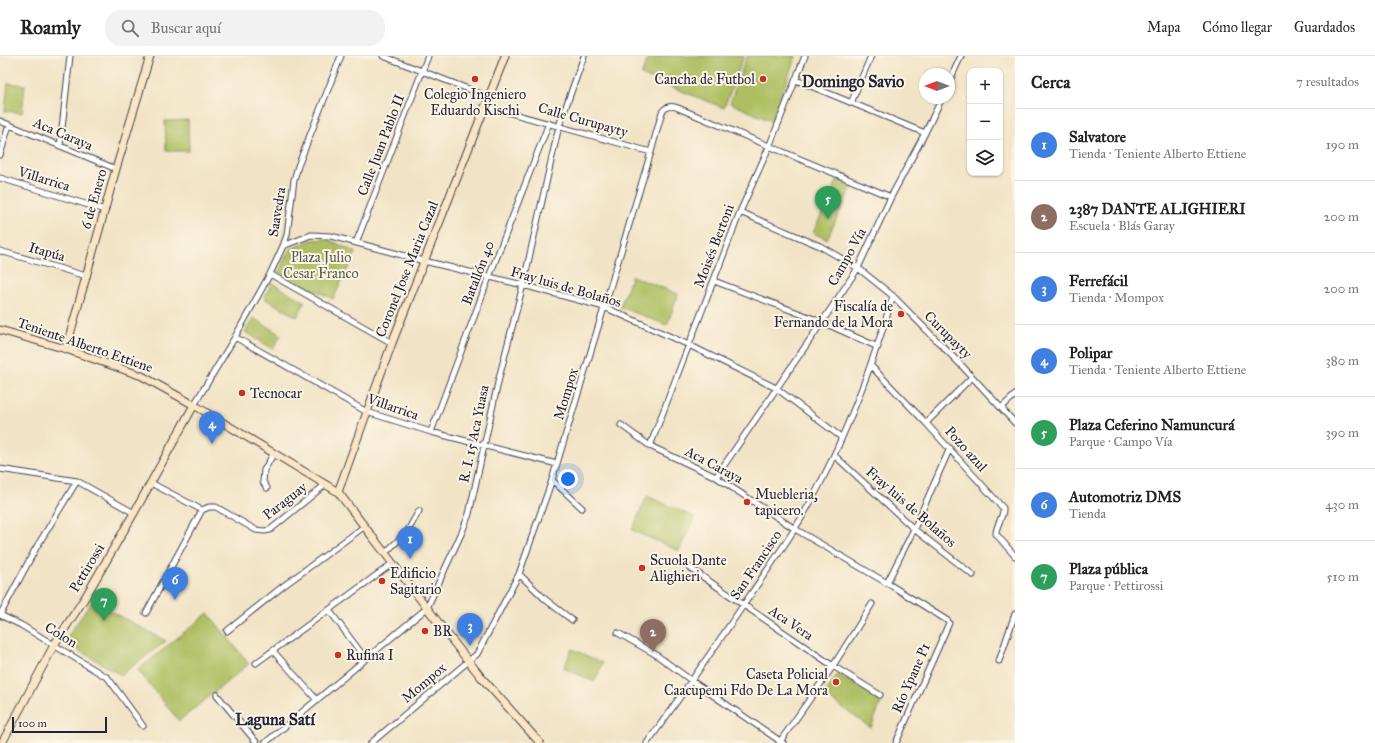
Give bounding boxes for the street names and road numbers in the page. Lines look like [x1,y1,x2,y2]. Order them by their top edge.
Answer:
street label: Calle Juan Pablo II [354,92,409,199]
street label: Calle Curupayty [536,99,630,141]
street label: Aca Caraya [30,113,95,154]
street label: Villarrica [15,163,72,195]
street label: 6 de Enero [77,167,111,231]
street label: Saavedra [265,186,289,238]
street label: Coronel Jose Maria Cazal [372,198,443,340]
street label: Moisés Bertoni [690,202,738,290]
street label: Campo Vía [824,225,870,289]
street label: Itapúa [27,239,67,265]
street label: Batallón 40 [458,239,498,307]
street label: Fray luis de Bolaños [509,263,623,311]
street label: Curupayty [921,308,976,363]
street label: Teniente Alberto Ettiene [15,314,155,376]
street label: Mompox [550,365,582,422]
street label: R. I. 15 Aca Yuasa [455,384,493,484]
street label: Villarrica [364,390,421,424]
street label: Pozo azul [941,423,991,475]
street label: Aca Caraya [681,442,746,487]
street label: Fray luis de Bolaños [862,463,960,551]
street label: Paraguay [260,478,311,523]
street label: San Francisco [727,527,785,603]
street label: Pettirossi [66,540,108,595]
street label: Aca Vera [765,601,817,644]
street label: Colon [42,619,81,652]
street label: Río Ypane P1 [888,640,934,716]
street label: Mompox [398,659,451,707]

